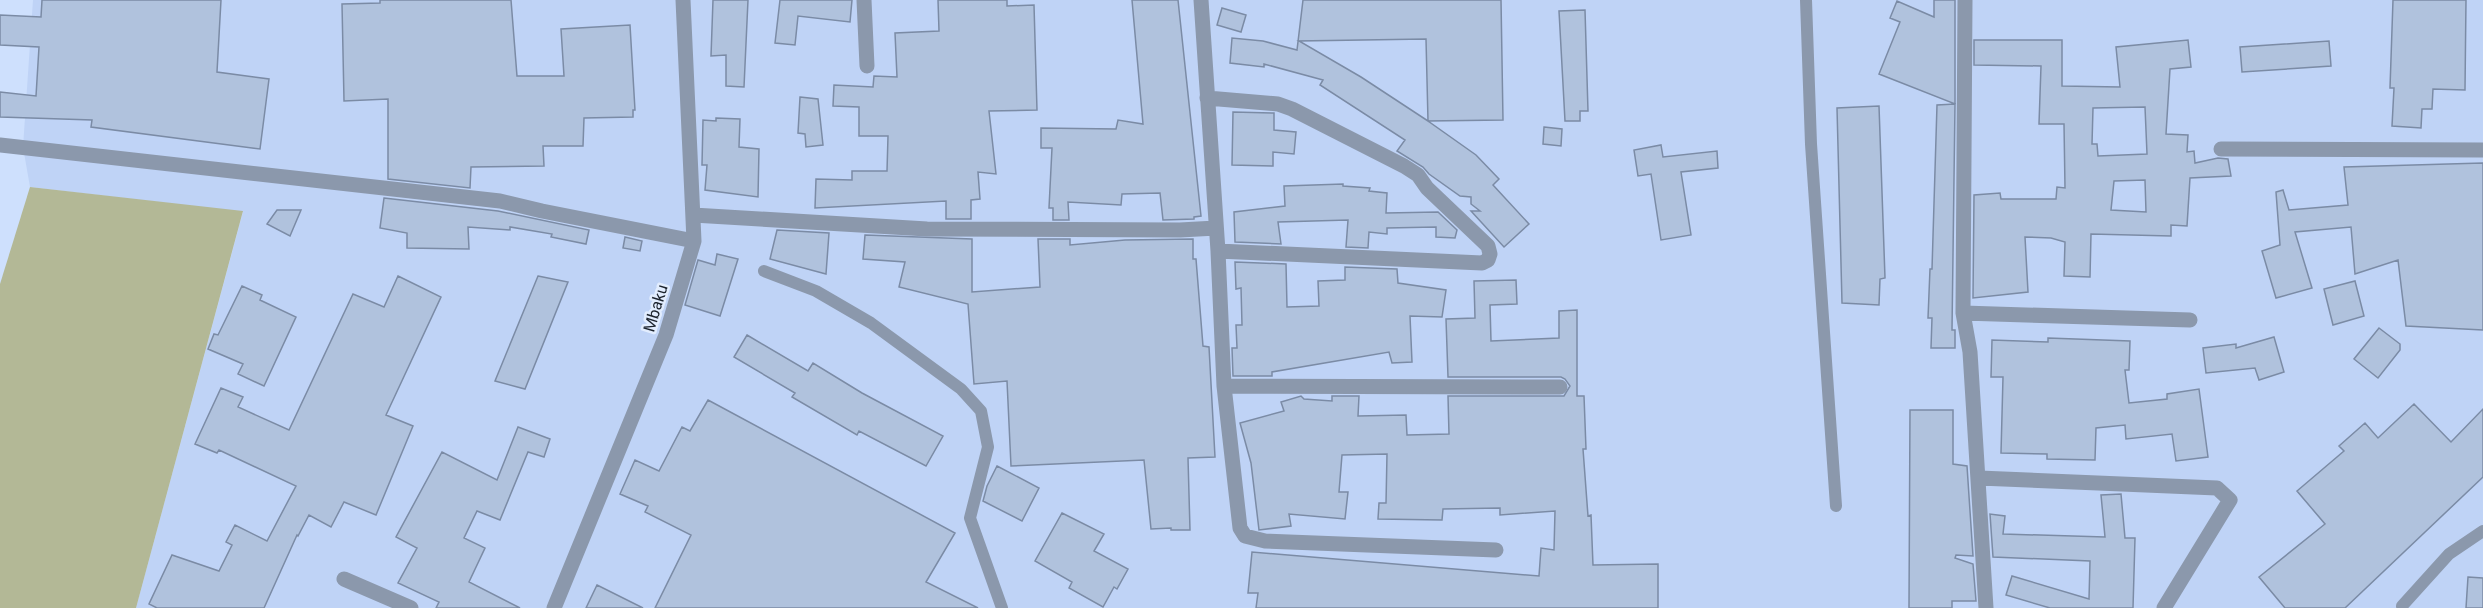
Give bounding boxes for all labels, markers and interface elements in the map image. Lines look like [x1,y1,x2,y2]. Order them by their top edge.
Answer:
street label: Mbaku [639,282,672,334]

